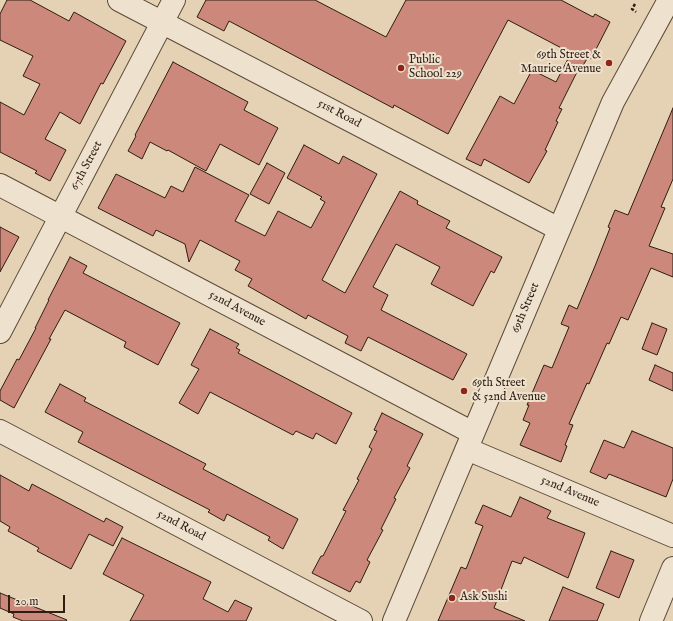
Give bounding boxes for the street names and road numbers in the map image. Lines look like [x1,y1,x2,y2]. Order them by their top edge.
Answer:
street label: 51st Road [315,97,363,131]
street label: 67th Street [68,139,106,193]
street label: 69th Street [509,281,543,335]
street label: 52nd Avenue [206,288,268,330]
street label: 52nd Avenue [539,473,601,511]
street label: 52nd Road [154,507,208,545]

